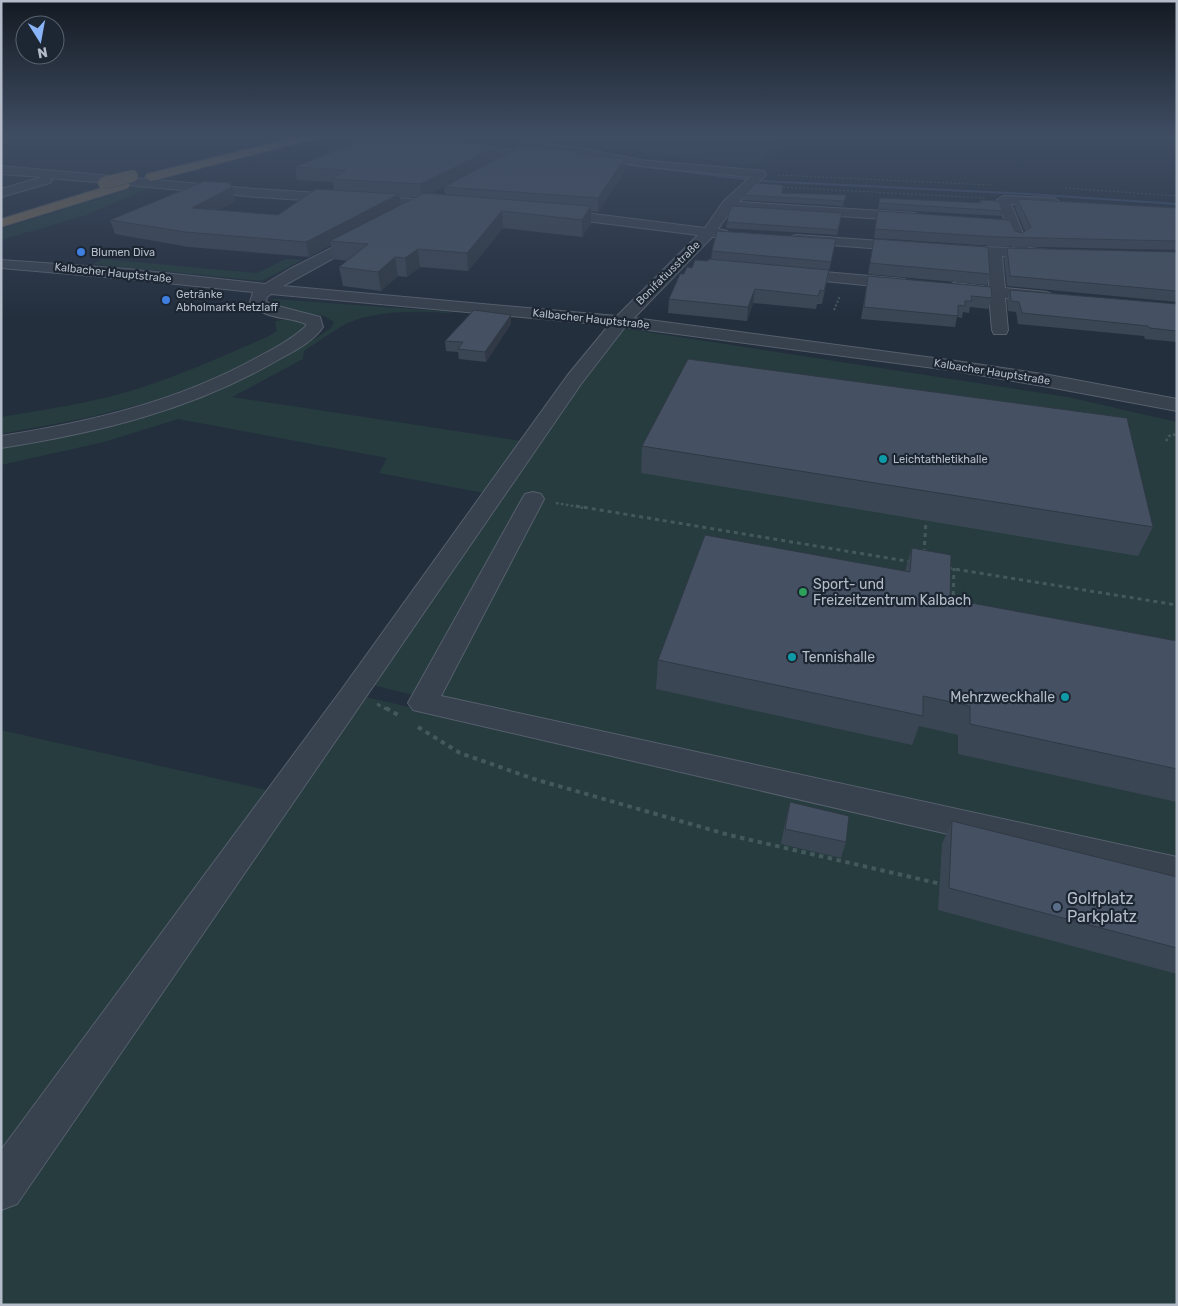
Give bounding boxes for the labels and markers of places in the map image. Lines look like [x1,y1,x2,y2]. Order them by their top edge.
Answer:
marker: Blumen Diva [75,246,87,258]
place label: Blumen Diva [91,246,155,259]
place label: Getränke Abholmarkt Retzlaff [176,288,278,314]
marker: Getränke Abholmarkt Retzlaff [160,294,172,306]
marker: Leichtathletikhalle [877,453,889,465]
place label: Leichtathletikhalle [893,453,988,466]
place label: Sport- und Freizeitzentrum Kalbach [813,576,971,609]
marker: Sport- und Freizeitzentrum Kalbach [797,586,809,598]
place label: Tennishalle [802,649,875,666]
marker: Tennishalle [786,651,798,663]
place label: Mehrzweckhalle [950,689,1055,706]
marker: Mehrzweckhalle [1059,691,1071,703]
place label: Golfplatz Parkplatz [1067,889,1137,926]
marker: Golfplatz Parkplatz [1051,901,1063,913]

